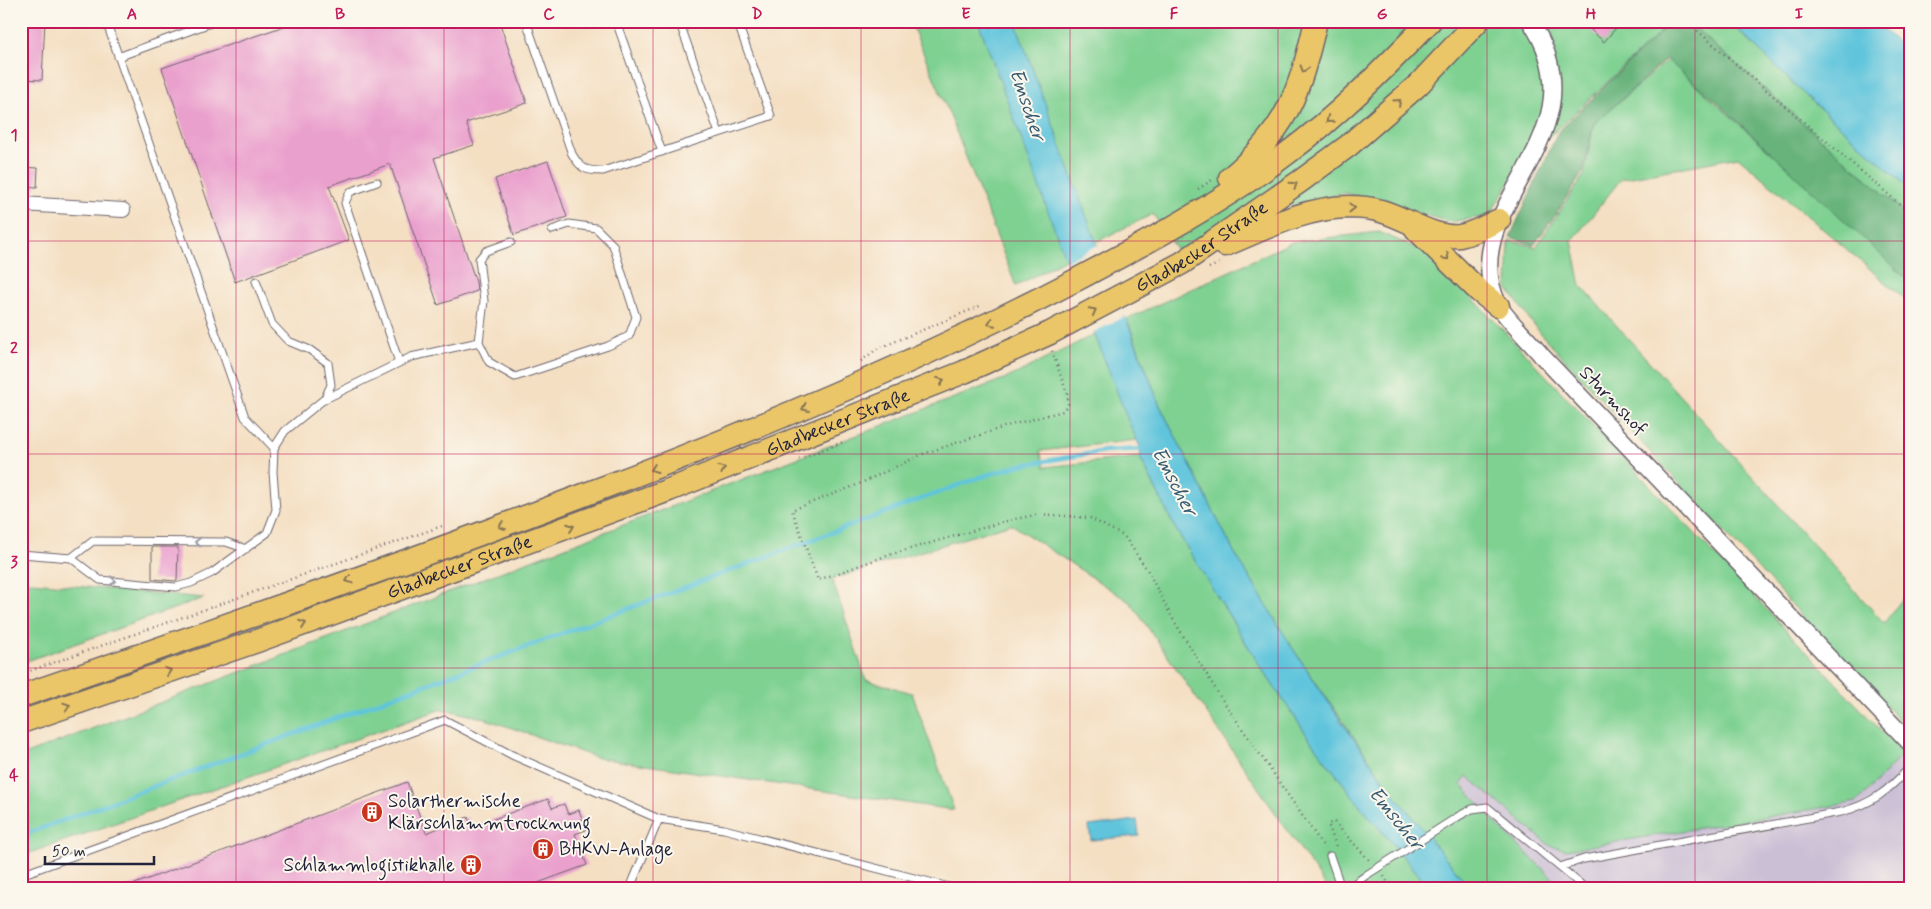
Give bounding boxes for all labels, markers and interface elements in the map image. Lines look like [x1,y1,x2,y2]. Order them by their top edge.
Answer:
text: A [127,4,137,25]
text: B [335,4,345,25]
text: C [543,4,555,25]
text: D [751,4,763,25]
text: E [961,4,971,25]
text: F [1170,4,1179,25]
text: G [1377,4,1388,25]
text: H [1586,4,1597,25]
text: I [1795,4,1804,25]
one-way arrow [1300,64,1310,72]
water label: Emscher [1002,65,1053,147]
one-way arrow [1392,99,1401,108]
one-way arrow [1326,114,1335,122]
text: 1 [10,125,18,146]
one-way arrow [1288,182,1298,191]
street label: Gladbecker Straße [1131,195,1273,298]
one-way arrow [1348,202,1356,213]
one-way arrow [1440,251,1449,260]
one-way arrow [1088,307,1097,317]
one-way arrow [987,316,996,327]
text: 2 [10,338,18,359]
street label: Sturmshof [1574,361,1652,441]
one-way arrow [937,377,945,387]
street label: Gladbecker Straße [762,382,913,463]
one-way arrow [801,401,810,412]
water label: Emscher [1145,443,1205,523]
one-way arrow [651,463,659,473]
one-way arrow [718,465,726,475]
one-way arrow [498,520,507,530]
one-way arrow [566,523,574,533]
street label: Gladbecker Straße [383,529,536,605]
one-way arrow [194,537,202,547]
text: 3 [10,552,18,573]
one-way arrow [345,574,354,584]
one-way arrow [109,576,117,587]
one-way arrow [298,620,307,630]
one-way arrow [164,667,172,677]
one-way arrow [63,702,71,712]
text: 4 [9,765,19,786]
water label: Emscher [1362,782,1432,858]
place label: Solarthermische Klärschlammtrocknung [388,789,591,839]
building icon: Solarthermische Klärschlammtrocknung [360,800,384,824]
scale bar [45,834,154,866]
building icon: BHKW-Anlage [531,837,555,861]
place label: BHKW-Anlage [559,837,673,864]
text: 50 m [52,842,86,862]
place label: Schlammlogistikhalle [284,853,455,881]
building icon: Schlammlogistikhalle [459,853,483,877]

